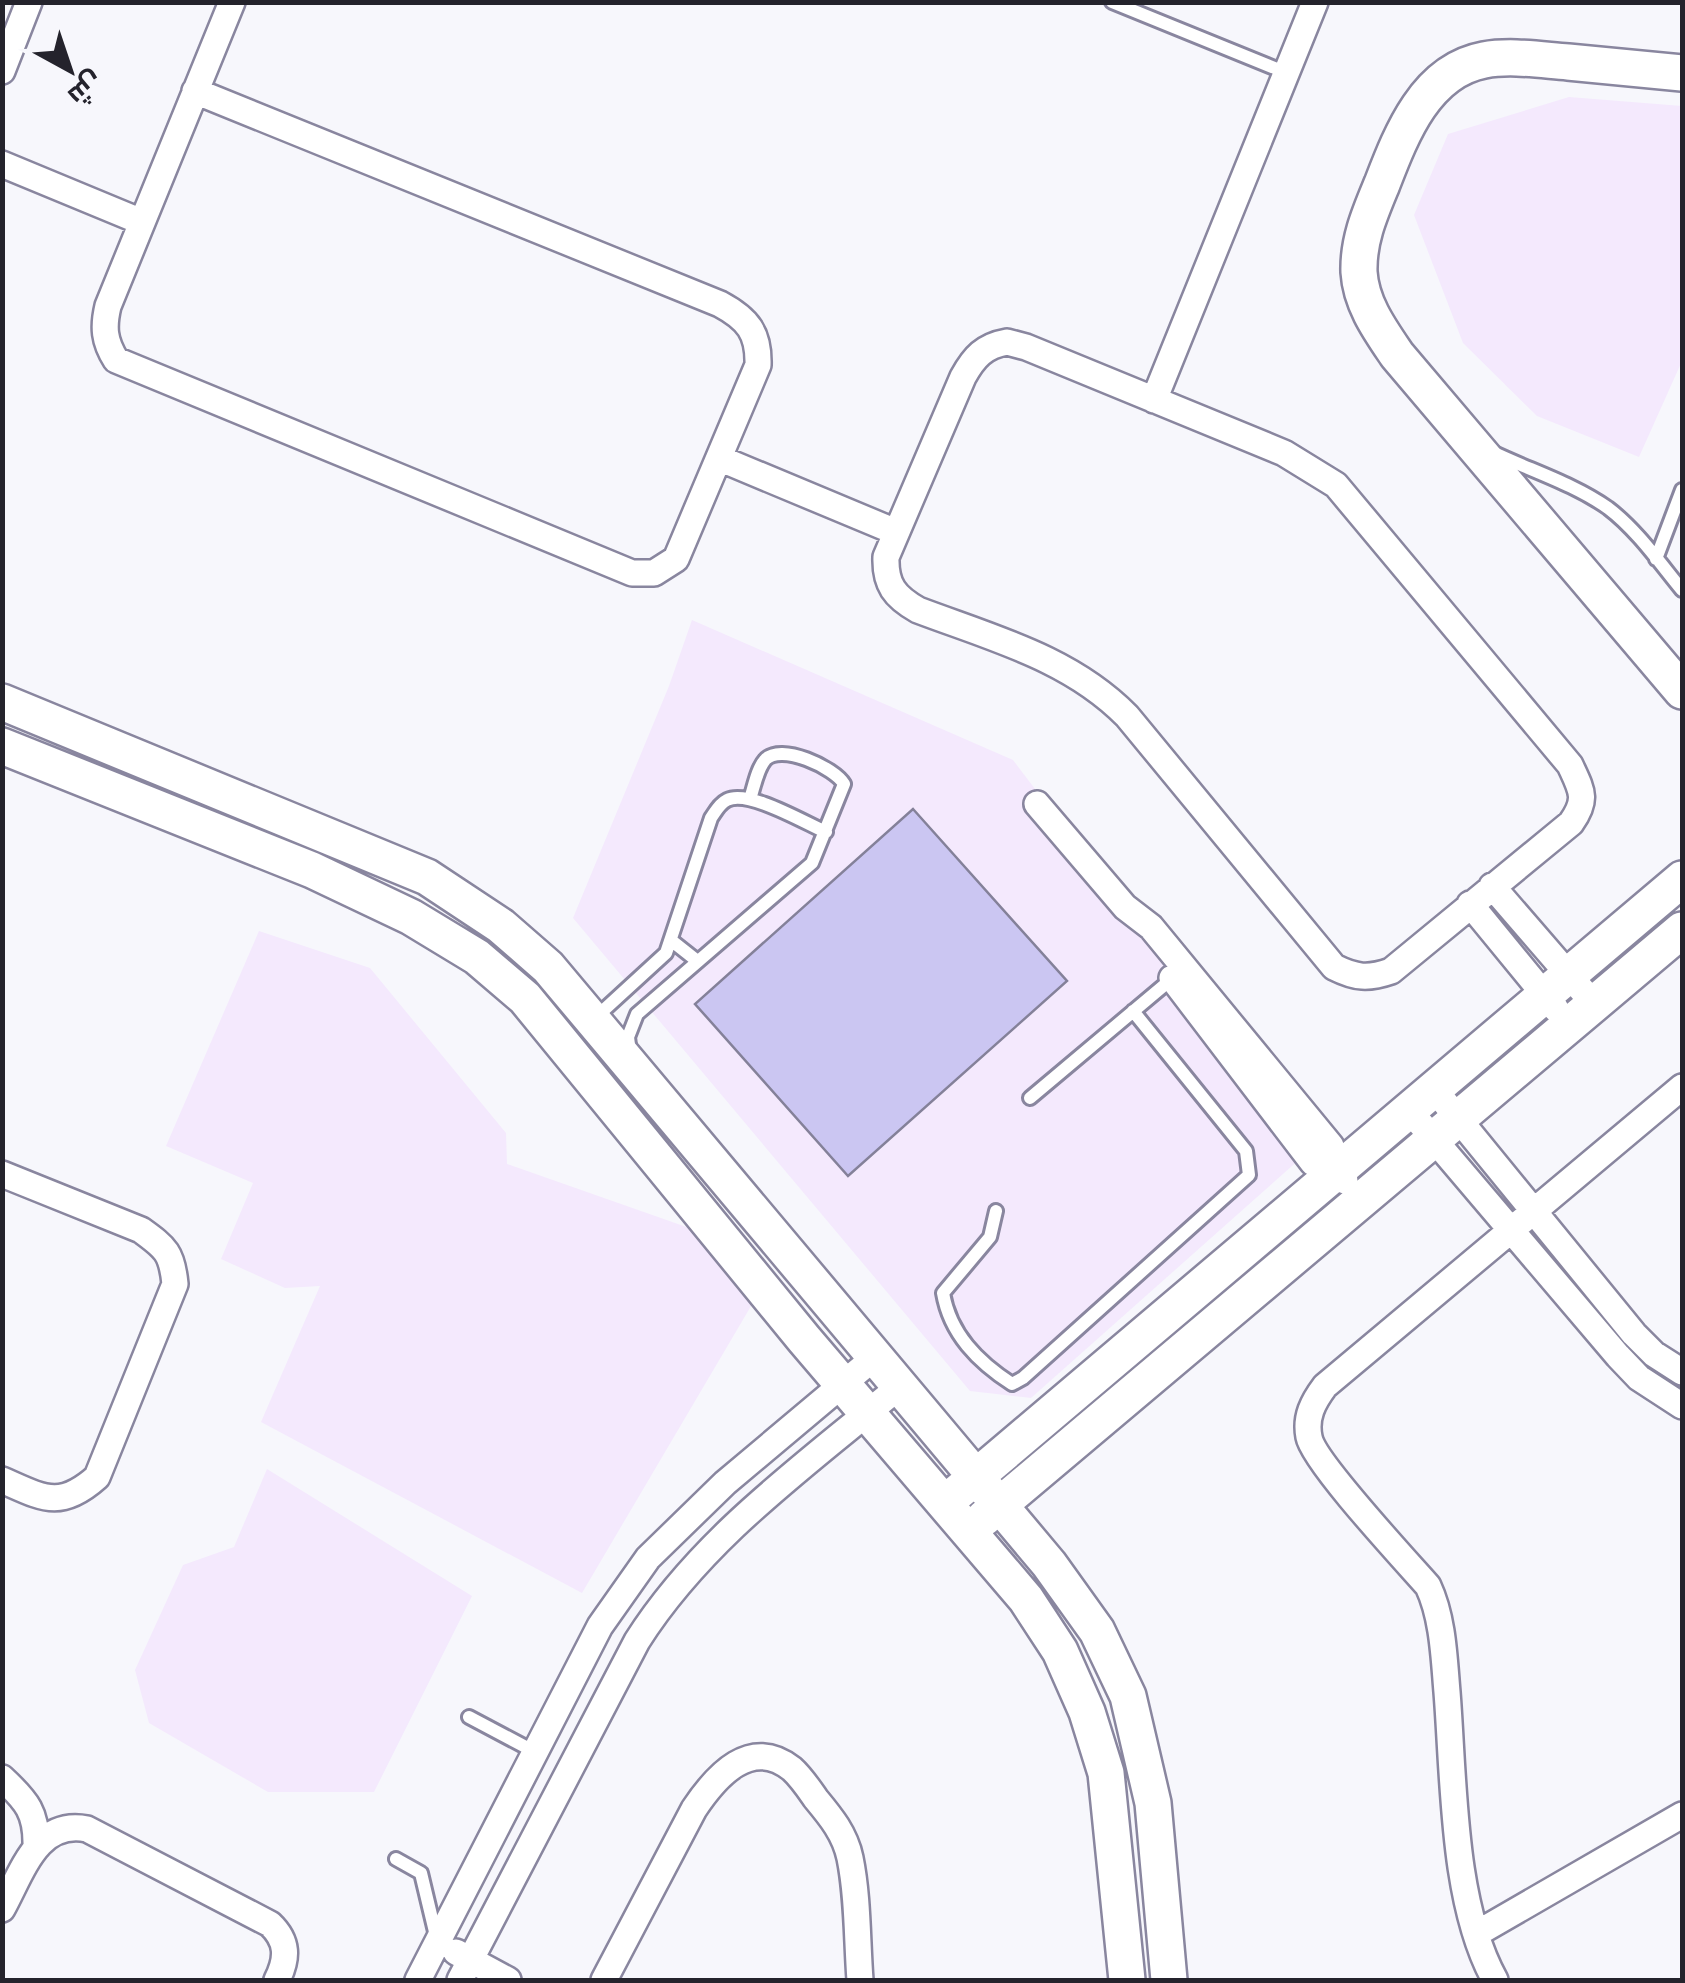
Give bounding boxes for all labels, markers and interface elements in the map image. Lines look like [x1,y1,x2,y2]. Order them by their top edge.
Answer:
north arrow [20,20,120,120]
text: ش [61,65,109,111]

